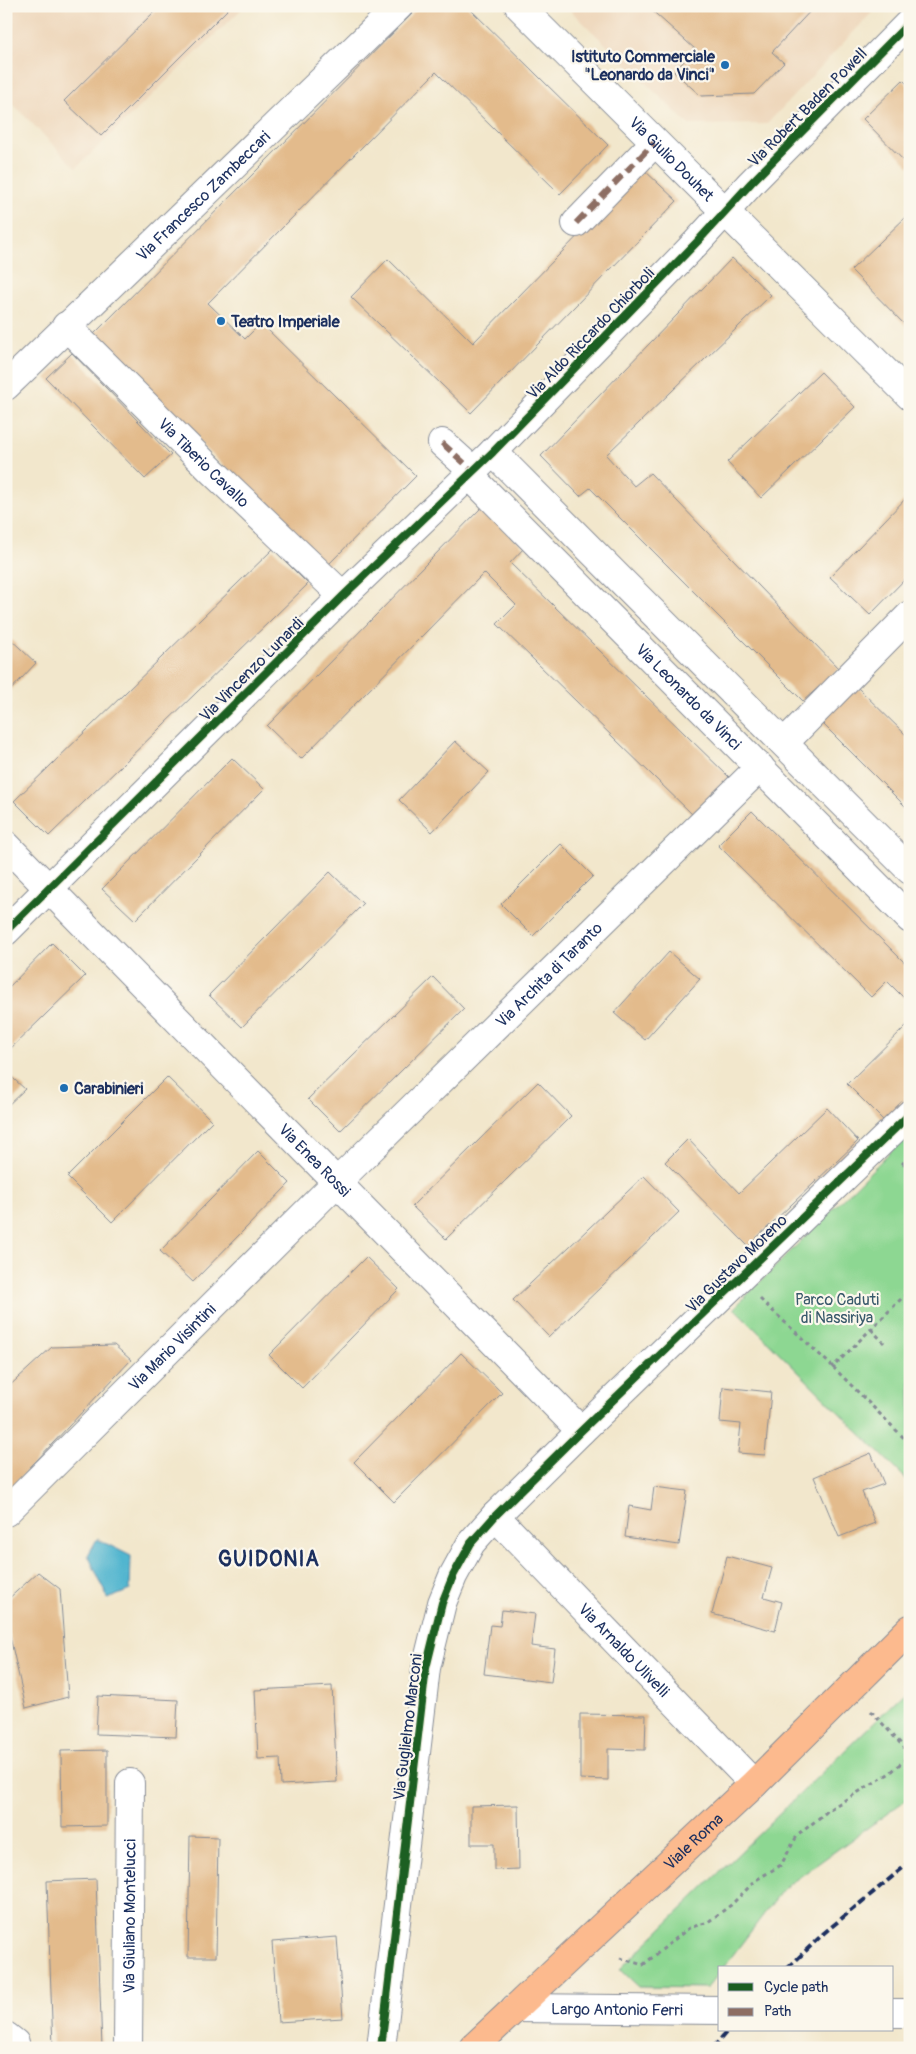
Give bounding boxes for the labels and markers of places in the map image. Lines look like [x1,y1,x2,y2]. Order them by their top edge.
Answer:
place label: Istituto Commerciale "Leonardo da Vinci" [571,47,716,85]
marker: Istituto Commerciale "Leonardo da Vinci" [719,59,731,71]
place label: Teatro Imperiale [230,312,341,332]
marker: Teatro Imperiale [215,315,227,327]
place label: Carabinieri [74,1079,144,1099]
marker: Carabinieri [58,1082,70,1094]

